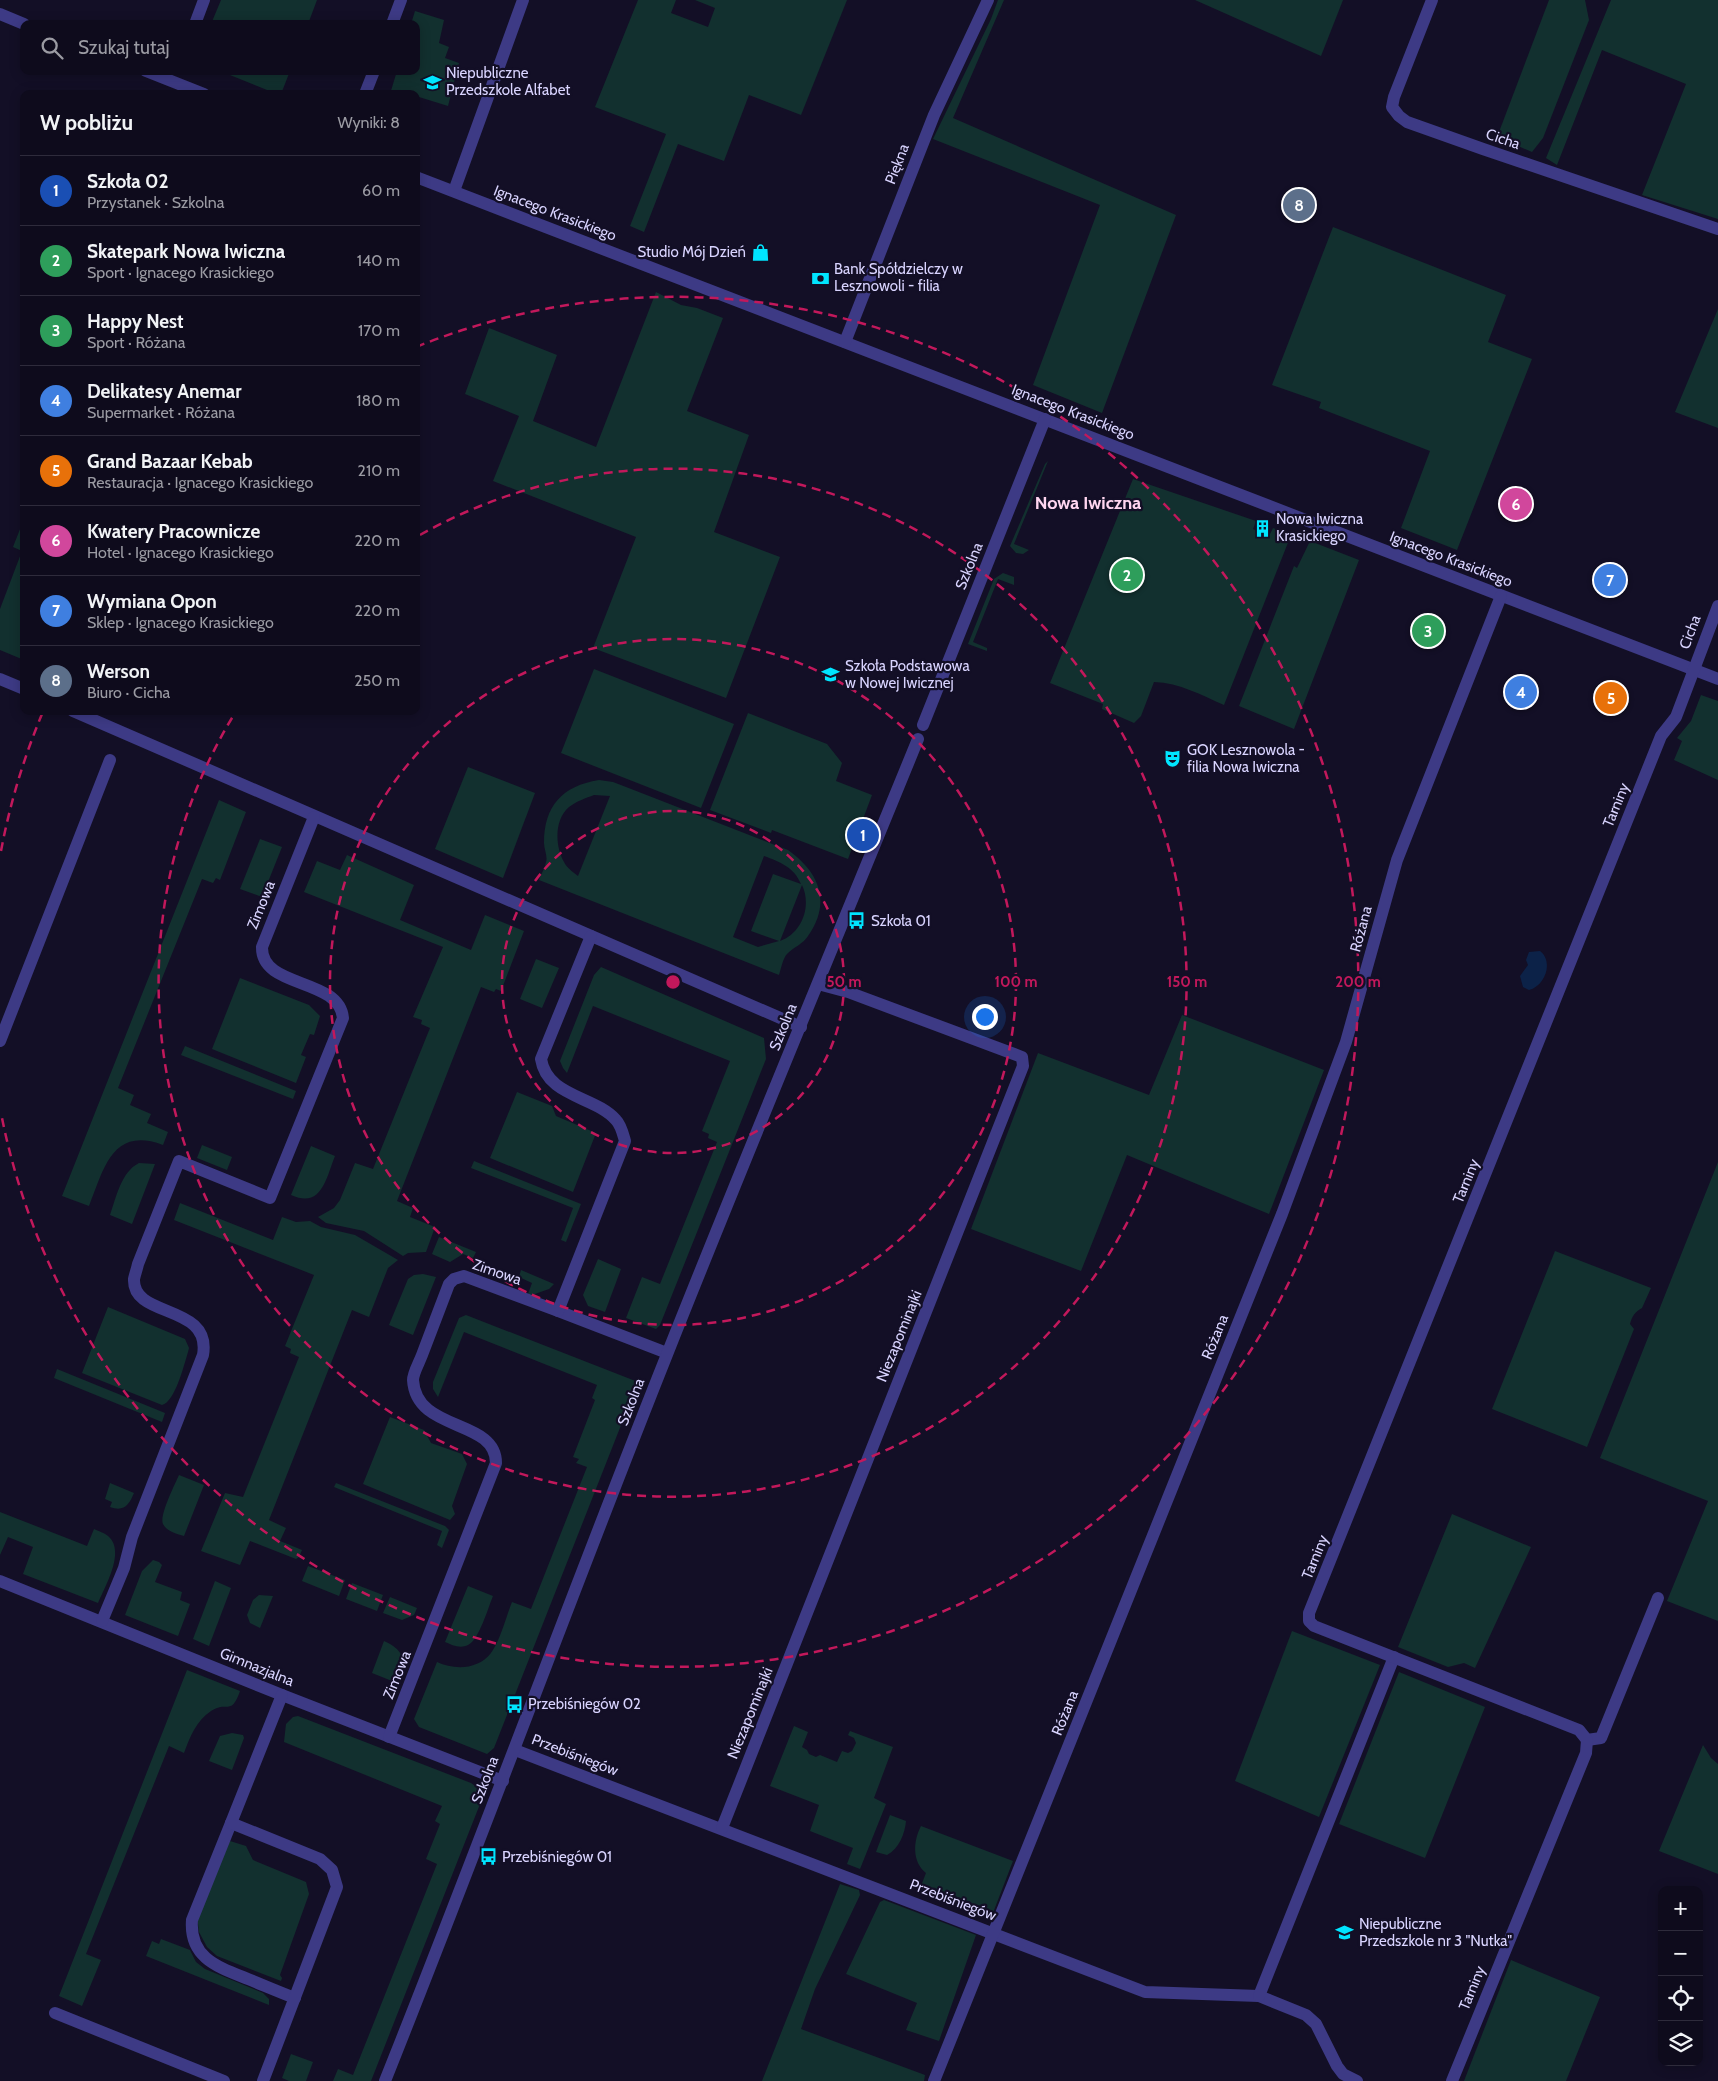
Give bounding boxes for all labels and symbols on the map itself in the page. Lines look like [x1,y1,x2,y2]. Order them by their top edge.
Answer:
place label: Niepubliczne Przedszkole Alfabet [446,64,570,99]
school or university icon: Niepubliczne Przedszkole Alfabet [422,72,442,92]
street label: Cicha [1484,125,1523,153]
street label: Piękna [881,141,913,187]
street label: Ignacego Krasickiego [491,181,619,245]
pin: 8 [1283,186,1315,224]
shop icon: Studio Mój Dzień [750,242,770,262]
place label: Studio Mój Dzień [637,243,746,261]
place label: Bank Spółdzielczy w Lesznowoli - filia [834,260,963,295]
bank icon: Bank Spółdzielczy w Lesznowoli - filia [810,268,830,288]
street label: Ignacego Krasickiego [1009,380,1137,444]
pin: 6 [1500,485,1532,523]
district label: Nowa Iwiczna [1035,492,1141,514]
place label: Nowa Iwiczna Krasickiego [1276,510,1364,545]
building icon: Nowa Iwiczna Krasickiego [1252,518,1272,538]
street label: Ignacego Krasickiego [1387,527,1515,591]
street label: Szkolna [951,539,987,592]
pin: 2 [1111,556,1143,594]
pin: 7 [1594,561,1626,599]
pin: 3 [1412,612,1444,650]
street label: Cicha [1675,612,1705,652]
place label: Szkoła Podstawowa w Nowej Iwicznej [845,657,970,692]
school or university icon: Szkoła Podstawowa w Nowej Iwicznej [821,665,841,685]
pin: 4 [1505,673,1537,711]
pin: 5 [1595,679,1627,717]
place label: GOK Lesznowola - filia Nowa Iwiczna [1187,741,1305,776]
theatre icon: GOK Lesznowola - filia Nowa Iwiczna [1163,749,1183,769]
street label: Tarniny [1599,780,1633,830]
pin: 1 [847,816,879,854]
street label: Zimowa [243,877,279,932]
street label: Różana [1346,903,1376,954]
bus stop icon: Szkoła 01 [847,911,867,931]
place label: Szkoła 01 [871,912,931,930]
centre of rings [664,973,682,991]
text: 50 m [826,973,862,991]
text: 100 m [994,973,1038,991]
text: 150 m [1167,973,1207,991]
text: 200 m [1335,973,1381,991]
street label: Szkolna [765,1000,801,1053]
your location [972,1004,998,1030]
street label: Tarniny [1449,1156,1483,1206]
street label: Zimowa [470,1255,525,1289]
street label: Niezapominajki [872,1288,926,1384]
street label: Różana [1198,1311,1232,1362]
street label: Szkolna [614,1375,649,1428]
street label: Tarniny [1298,1532,1332,1582]
street label: Gimnazjalna [217,1644,297,1690]
street label: Zimowa [379,1647,415,1702]
street label: Niezapominajki [723,1665,777,1761]
street label: Różana [1048,1687,1082,1738]
bus stop icon: Przebiśniegów 02 [504,1694,524,1714]
place label: Przebiśniegów 02 [528,1695,641,1713]
street label: Przebiśniegów [529,1730,621,1780]
street label: Szkolna [468,1753,503,1806]
bus stop icon: Przebiśniegów 01 [478,1847,498,1867]
place label: Przebiśniegów 01 [502,1848,612,1866]
street label: Przebiśniegów [907,1875,999,1925]
place label: Niepubliczne Przedszkole nr 3 "Nutka" [1359,1915,1512,1950]
school or university icon: Niepubliczne Przedszkole nr 3 "Nutka" [1335,1923,1355,1943]
street label: Tarniny [1455,1963,1489,2013]

